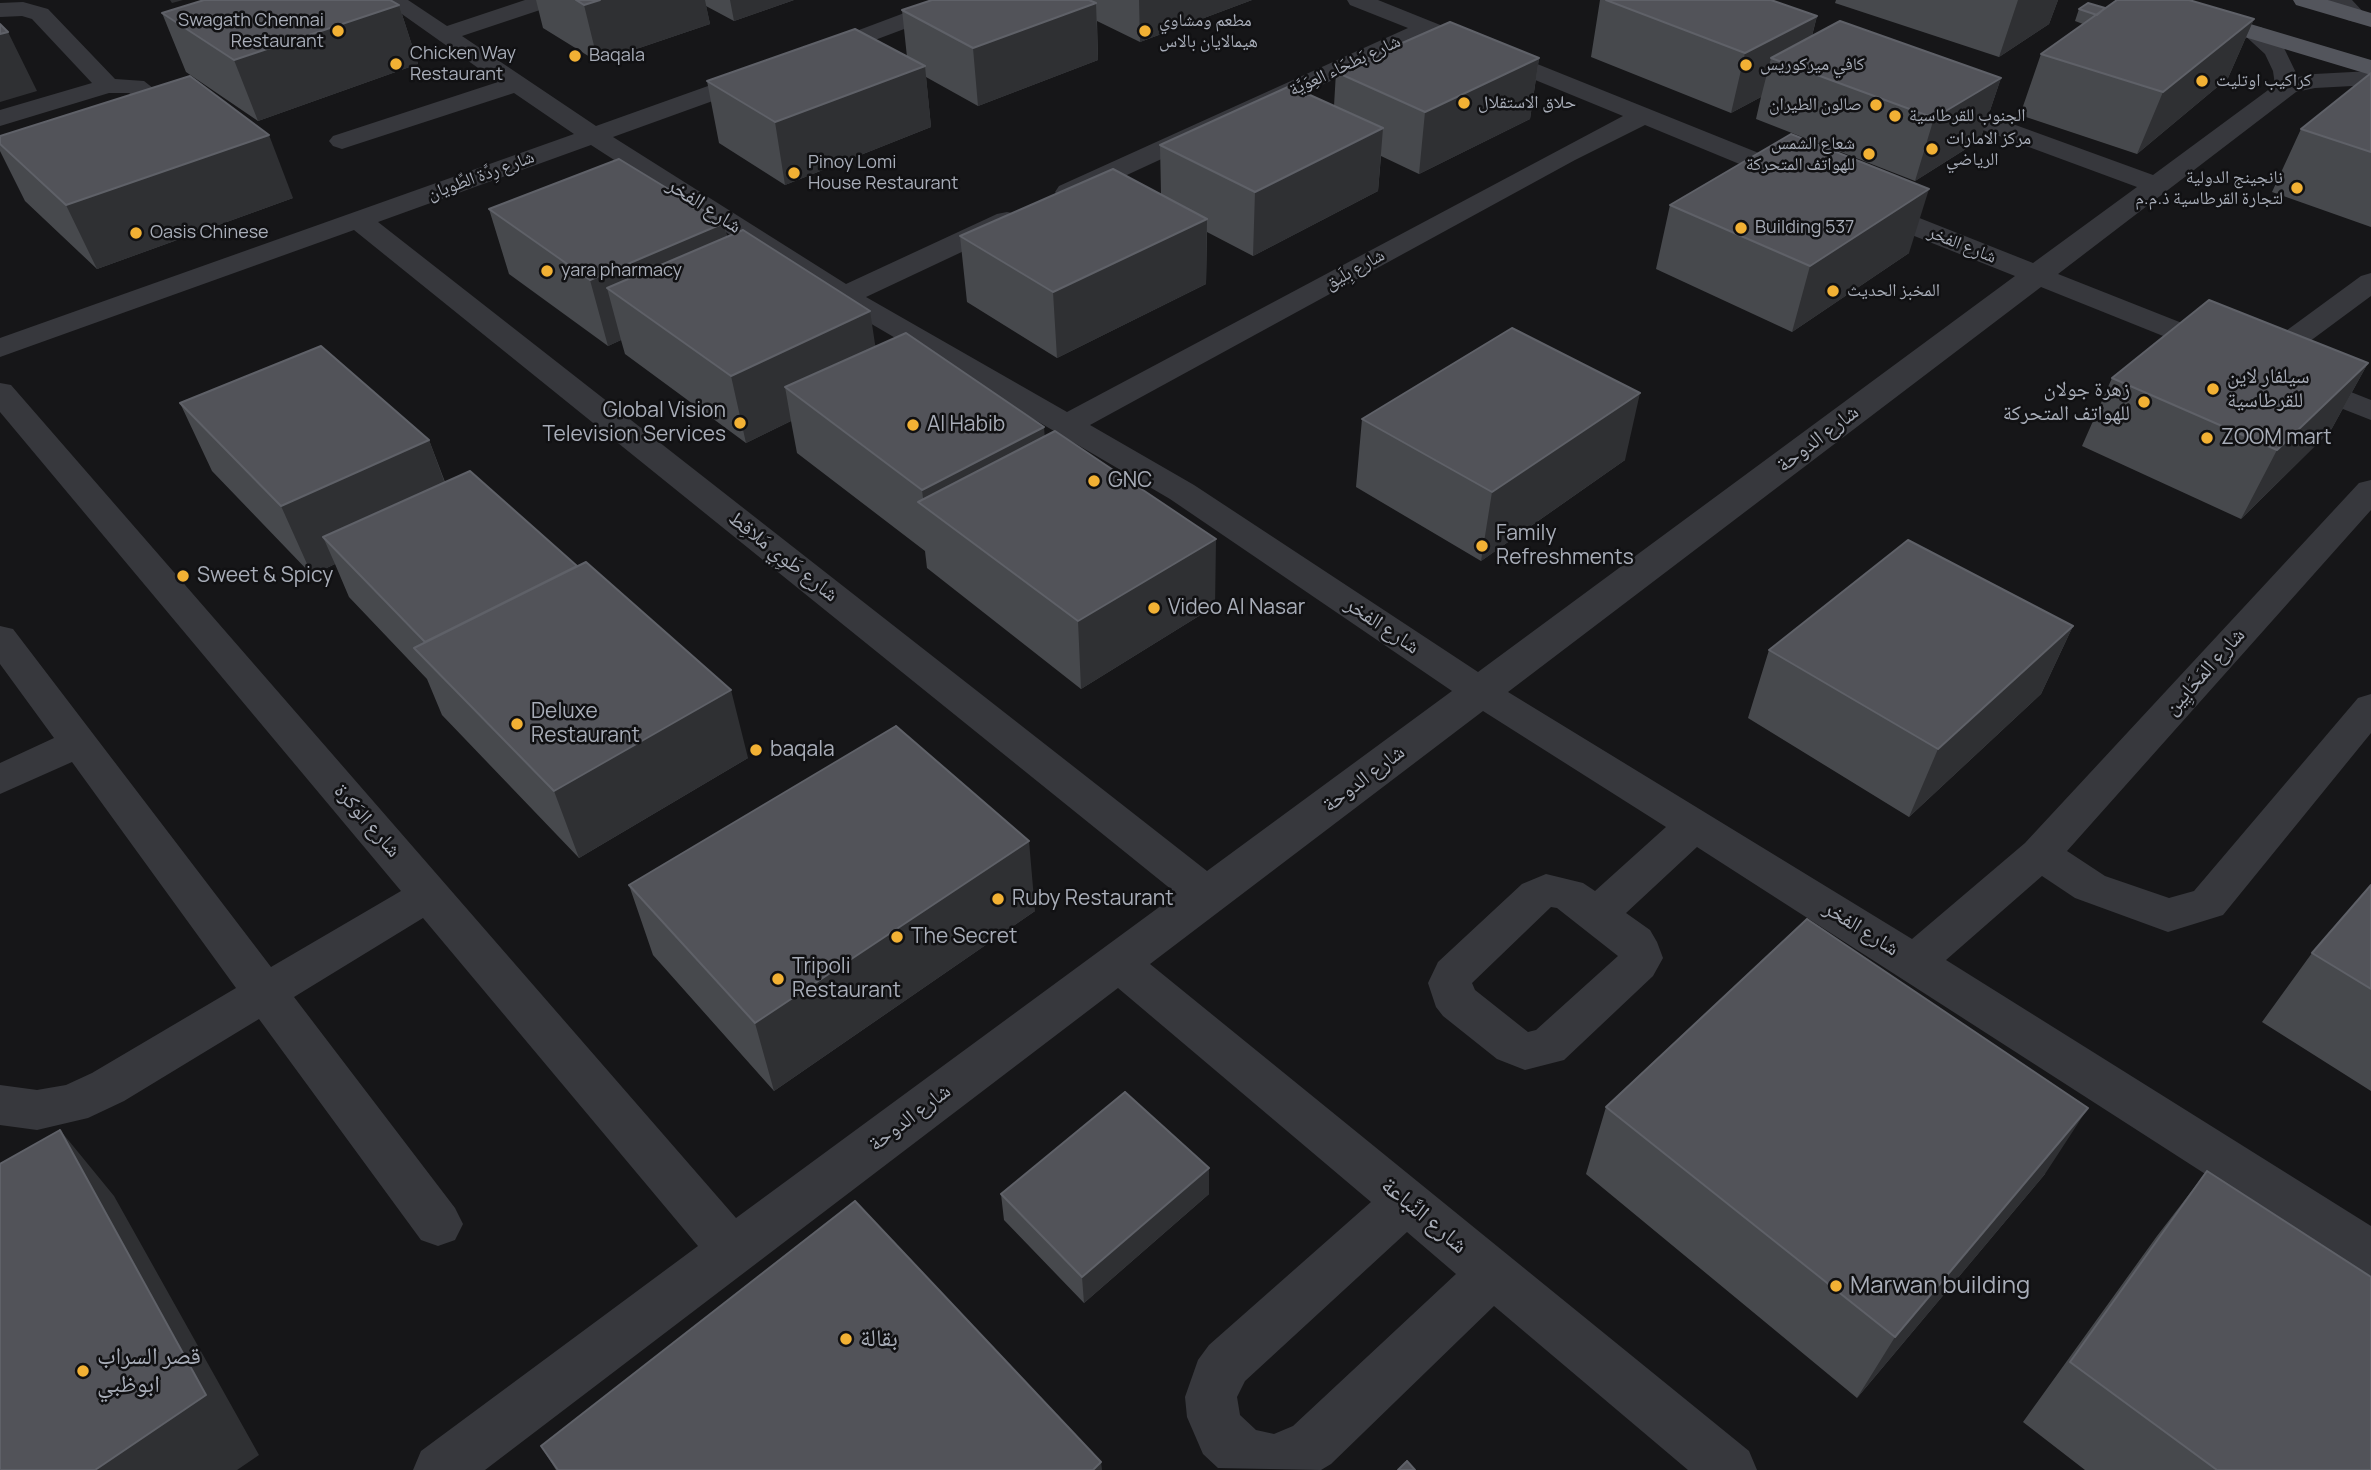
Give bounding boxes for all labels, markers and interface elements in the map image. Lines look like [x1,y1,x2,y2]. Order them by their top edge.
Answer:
place label: Swagath Chennai Restaurant [178,10,324,52]
place label: مطعم ومشاوي هيمالايان بالاس [1159,10,1258,52]
marker: Swagath Chennai Restaurant [330,23,346,39]
marker: مطعم ومشاوي هيمالايان بالاس [1137,23,1153,39]
street label: شارع بَطحَاء العِوَيَّة [1286,31,1404,101]
place label: Chicken Way Restaurant [410,43,516,86]
place label: Baqala [589,45,645,67]
marker: Baqala [567,48,583,64]
place label: كافي ميركوريس [1760,54,1865,76]
marker: Chicken Way Restaurant [388,56,404,72]
marker: كافي ميركوريس [1738,57,1754,73]
place label: كراكيب اوتليت [2216,70,2312,92]
marker: كراكيب اوتليت [2194,73,2210,89]
place label: حلاق الاستقلال [1478,92,1576,114]
place label: صالون الطيران [1769,94,1862,116]
marker: حلاق الاستقلال [1456,95,1472,111]
marker: صالون الطيران [1868,97,1884,113]
place label: الجنوب للقرطاسية [1909,105,2026,127]
marker: الجنوب للقرطاسية [1887,108,1903,124]
place label: مركز الامارات الرياضي [1946,128,2031,170]
place label: شعاع الشمس للهواتف المتحركة [1746,133,1855,176]
marker: مركز الامارات الرياضي [1924,141,1940,157]
marker: شعاع الشمس للهواتف المتحركة [1861,146,1877,162]
street label: شارع رِدَّة الطِّويان [425,147,537,205]
place label: Pinoy Lomi House Restaurant [808,152,958,194]
marker: Pinoy Lomi House Restaurant [786,165,802,181]
place label: نانجينج الدولية لتجارة القرطاسية ذ.م.م [2135,167,2283,210]
street label: شارع الفخر [662,173,746,239]
marker: نانجينج الدولية لتجارة القرطاسية ذ.م.م [2289,180,2305,196]
place label: Building 537 [1755,217,1854,239]
marker: Building 537 [1733,220,1749,236]
street label: شارع الفخر [1925,221,1999,269]
place label: Oasis Chinese [150,222,269,244]
marker: Oasis Chinese [128,225,144,241]
street label: شارع بِلَيق [1321,245,1389,295]
place label: yara pharmacy [561,260,682,282]
marker: yara pharmacy [539,263,555,279]
place label: المخبز الحديث [1847,280,1940,302]
marker: المخبز الحديث [1825,283,1841,299]
place label: سيلفار لاين للقرطاسية [2227,364,2310,414]
place label: زهرة جولان للهواتف المتحركة [2003,377,2130,427]
marker: سيلفار لاين للقرطاسية [2205,381,2221,397]
marker: زهرة جولان للهواتف المتحركة [2136,394,2152,410]
place label: Global Vision Television Services [543,398,726,448]
street label: شارع الدوحة [1772,400,1864,478]
place label: Al Habib [927,412,1005,438]
marker: Global Vision Television Services [732,415,748,431]
marker: Al Habib [905,417,921,433]
place label: ZOOM mart [2221,425,2332,451]
marker: ZOOM mart [2199,430,2215,446]
place label: GNC [1108,468,1152,494]
marker: GNC [1086,473,1102,489]
street label: شارع طَوِي مَلاقِط [723,506,843,608]
place label: Family Refreshments [1496,521,1634,571]
marker: Family Refreshments [1474,538,1490,554]
place label: Sweet & Spicy [197,563,333,589]
marker: Sweet & Spicy [175,568,191,584]
street label: شارع الفخر [1340,592,1424,660]
place label: Video Al Nasar [1168,595,1305,621]
marker: Video Al Nasar [1146,600,1162,616]
street label: شارع المَحَايِين [2159,623,2251,721]
place label: Deluxe Restaurant [531,699,640,749]
marker: Deluxe Restaurant [509,716,525,732]
place label: baqala [770,737,835,763]
street label: شارع الدوحة [1318,740,1410,818]
marker: baqala [748,742,764,758]
street label: شارع الوَكرة [328,779,406,863]
place label: Ruby Restaurant [1012,886,1174,912]
marker: Ruby Restaurant [990,891,1006,907]
street label: شارع الفخر [1819,896,1903,962]
place label: The Secret [911,924,1017,950]
marker: The Secret [889,929,905,945]
place label: Tripoli Restaurant [792,954,901,1004]
marker: Tripoli Restaurant [770,971,786,987]
street label: شارع الدوحة [864,1079,956,1157]
street label: شارع النَّباعة [1375,1171,1473,1261]
place label: Marwan building [1850,1272,2030,1300]
marker: Marwan building [1828,1278,1844,1294]
place label: بقالة [860,1325,898,1353]
marker: بقالة [838,1331,854,1347]
place label: قصر السراب ابوظبي [97,1343,201,1399]
marker: قصر السراب ابوظبي [75,1363,91,1379]

